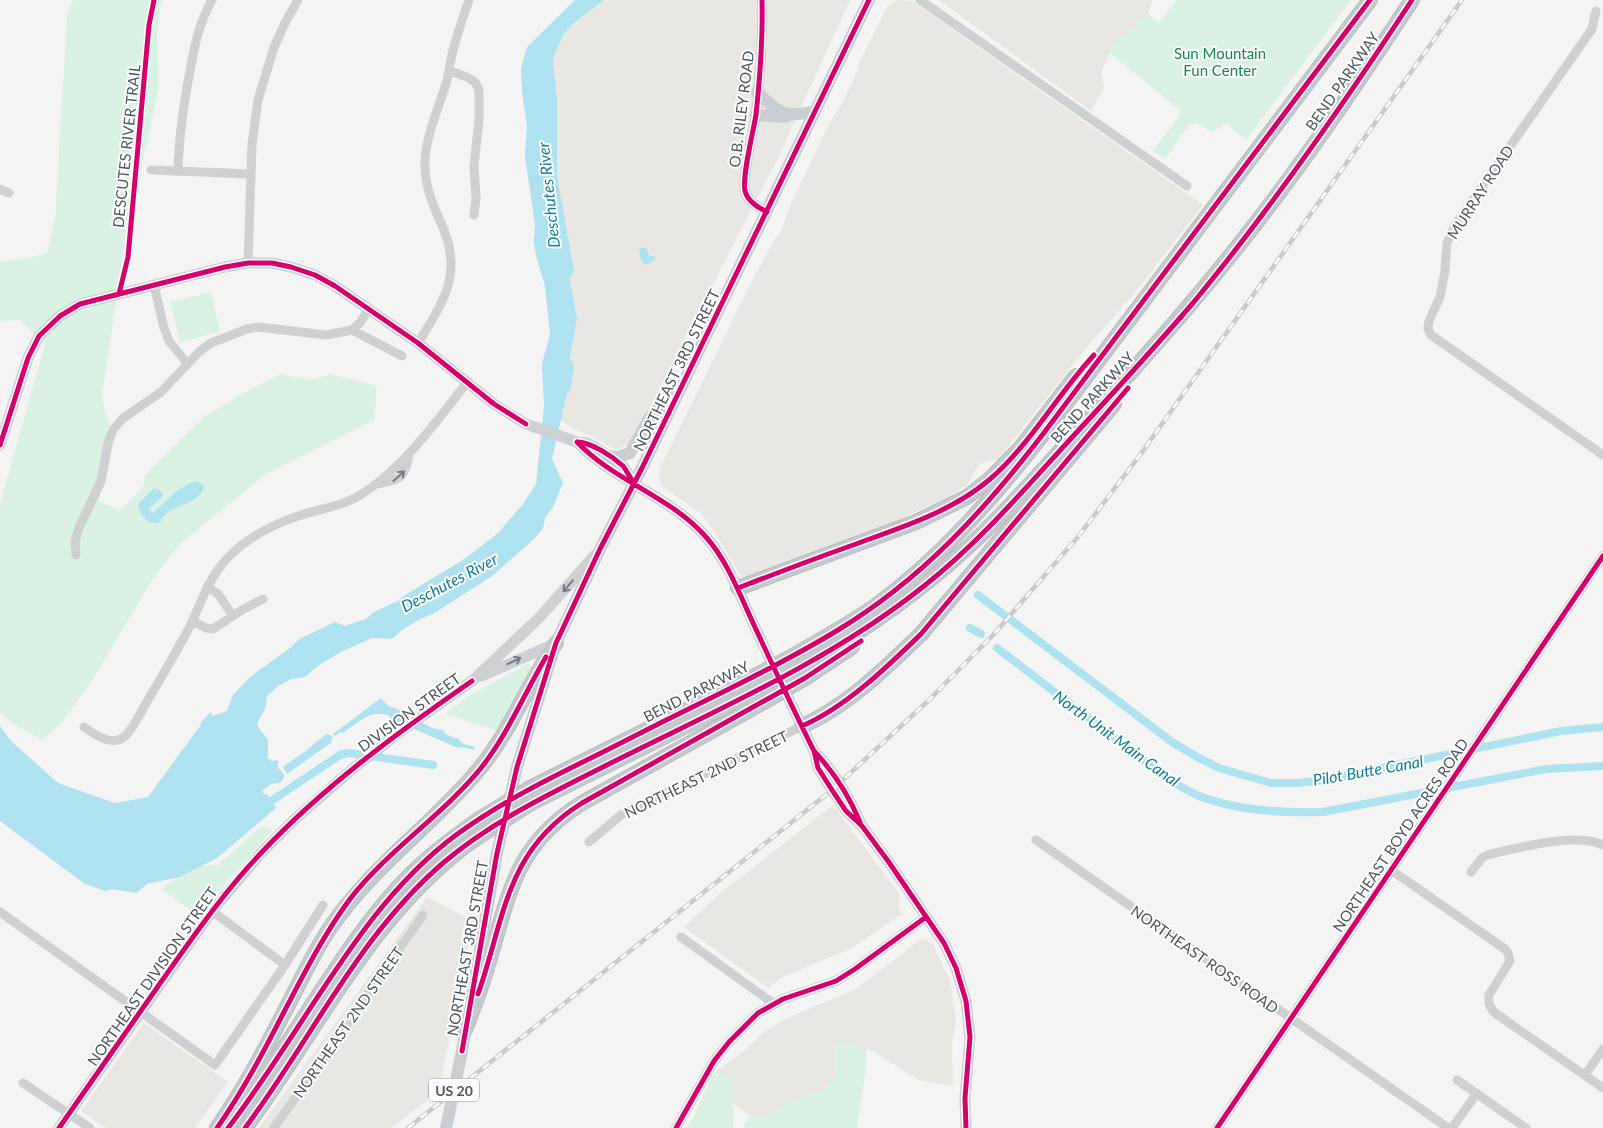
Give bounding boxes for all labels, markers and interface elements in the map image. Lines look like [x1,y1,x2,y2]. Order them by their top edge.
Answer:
street label: BEND PARKWAY [1301,28,1383,134]
park label: Sun Mountain Fun Center [1174,44,1266,79]
street label: O.B. RILEY ROAD [725,50,757,168]
street label: DESCUTES RIVER TRAIL [108,63,144,229]
water label: Deschutes River [533,141,563,249]
street label: MURRAY ROAD [1443,142,1517,242]
street label: NORTHEAST 3RD STREET [629,286,723,454]
street label: BEND PARKWAY [1046,347,1138,446]
one-way arrow [392,471,405,483]
water label: Deschutes River [398,548,501,615]
one-way arrow [562,579,574,592]
one-way arrow [506,656,521,666]
street label: BEND PARKWAY [640,656,752,725]
street label: DIVISION STREET [354,669,464,755]
water label: North Unit Main Canal [1050,686,1184,790]
street label: NORTHEAST 2ND STREET [621,726,791,822]
street label: NORTHEAST BOYD ACRES ROAD [1328,735,1472,935]
water label: Pilot Butte Canal [1311,751,1425,789]
street label: NORTHEAST 3RD STREET [443,859,491,1037]
street label: NORTHEAST DIVISION STREET [83,883,221,1069]
street label: NORTHEAST ROSS ROAD [1128,901,1282,1017]
street label: NORTHEAST 2ND STREET [289,943,407,1101]
road number: US 20 [429,1078,479,1102]

